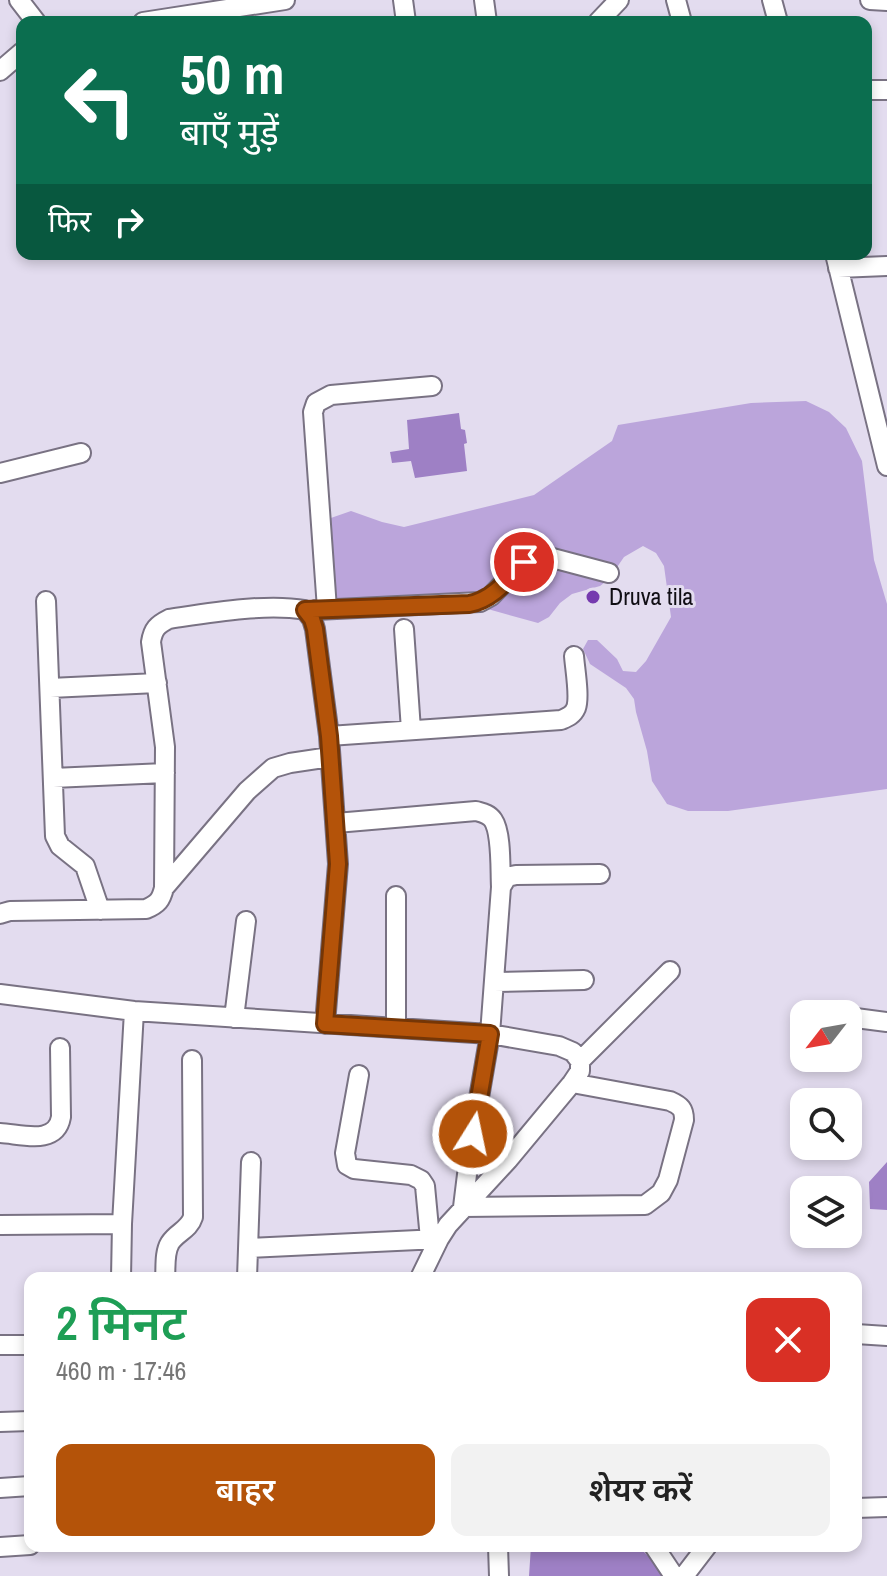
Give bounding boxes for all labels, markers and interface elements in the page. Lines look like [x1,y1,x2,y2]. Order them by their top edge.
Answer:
text: 50 m [180,36,285,111]
icon: left [48,48,152,152]
text: बाएँ मुड़ें [180,108,279,156]
icon: right [107,200,151,244]
text: फिर [48,201,91,241]
pin [490,528,558,596]
icon: arrive [502,540,546,584]
place label: Druva tila [609,580,693,612]
marker: Druva tila [584,588,602,606]
north arrow [790,1000,862,1072]
map controls [790,1000,862,1248]
button: search [790,1088,862,1160]
position arrow [431,1092,515,1176]
button: layers [790,1176,862,1248]
text: 2 मिनट [56,1290,186,1355]
button: close [746,1298,830,1382]
text: 460 m · 17:46 [56,1353,186,1388]
button: बाहर [56,1444,435,1536]
button: शेयर करें [451,1444,830,1536]

